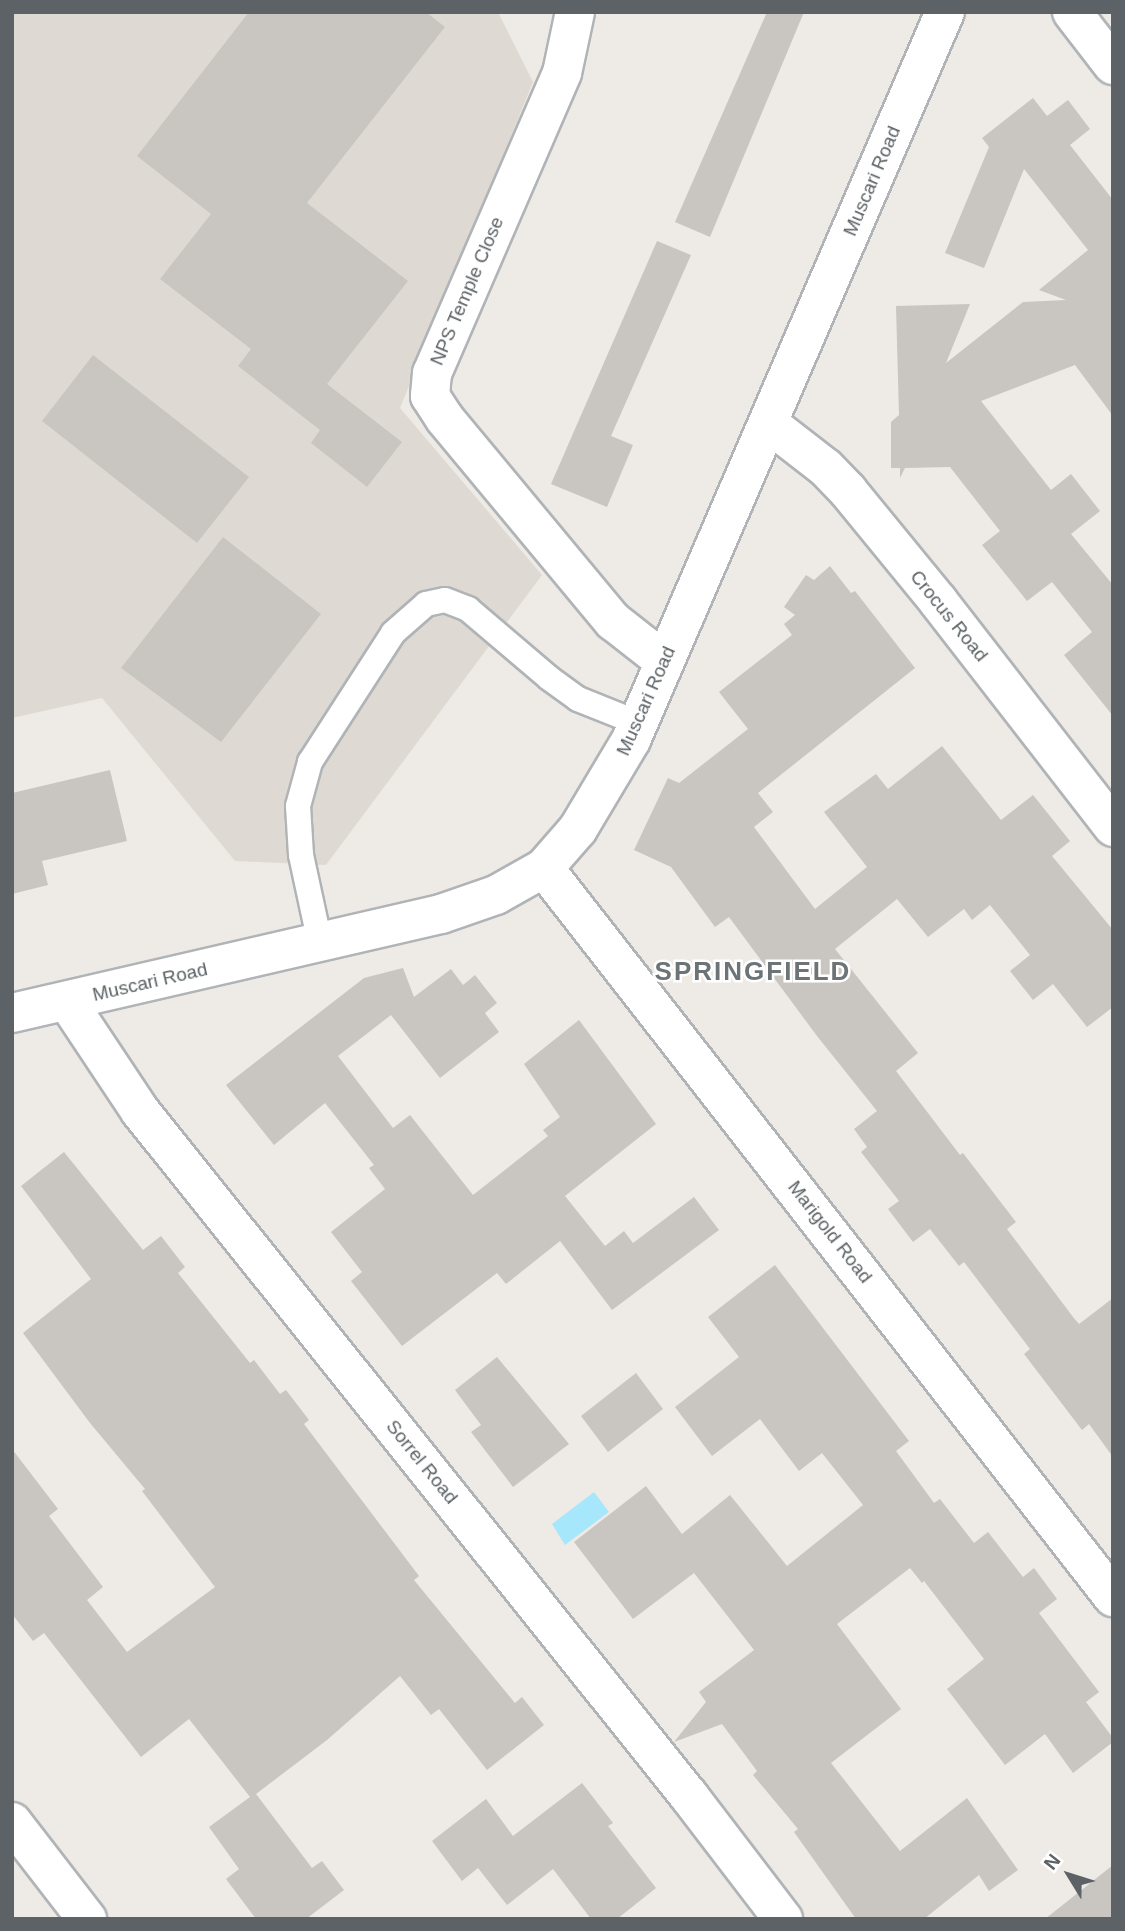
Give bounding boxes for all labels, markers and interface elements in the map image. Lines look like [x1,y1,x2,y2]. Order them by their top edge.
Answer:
street label: Muscari Road [839,123,905,239]
street label: NPS Temple Close [425,213,509,369]
street label: Crocus Road [905,566,993,666]
street label: Muscari Road [612,643,680,759]
district label: SPRINGFIELD [656,956,850,988]
street label: Muscari Road [90,958,210,1006]
street label: Marigold Road [783,1176,877,1288]
street label: Sorrel Road [381,1415,463,1509]
north arrow [1034,1840,1104,1910]
text: N [1040,1850,1065,1874]

